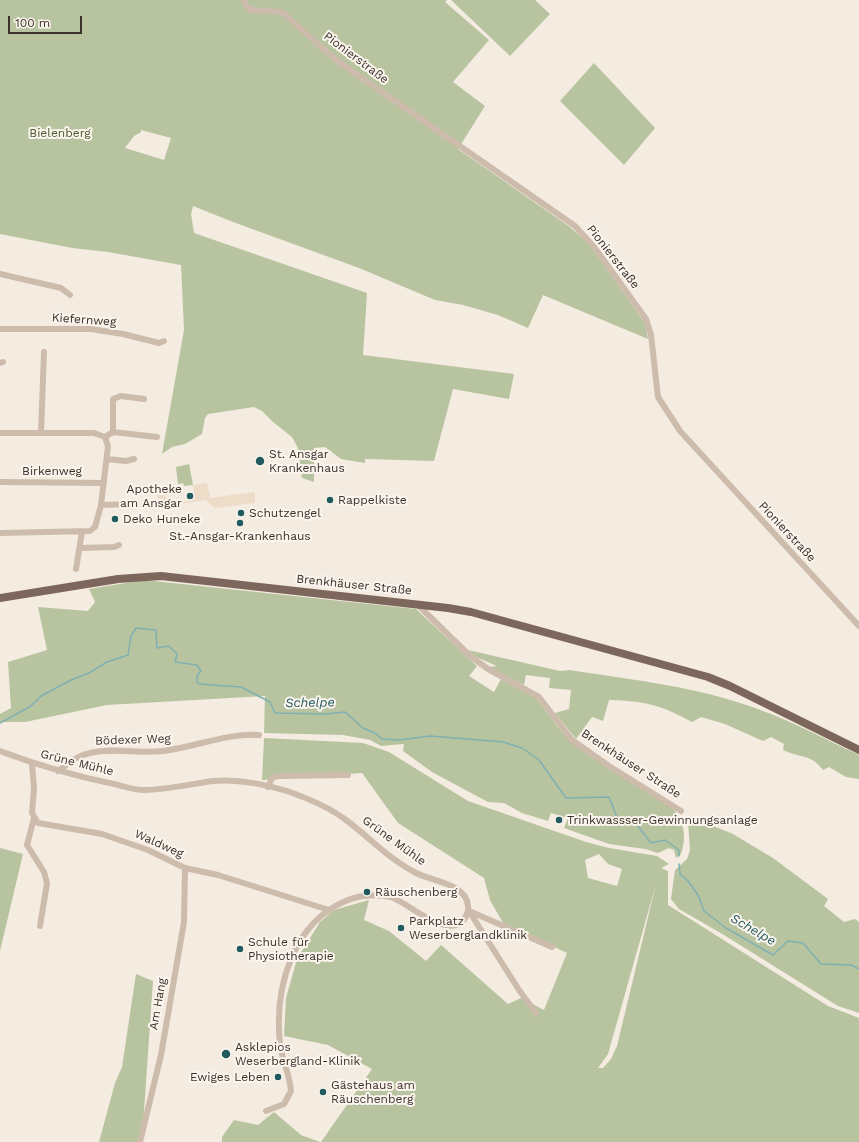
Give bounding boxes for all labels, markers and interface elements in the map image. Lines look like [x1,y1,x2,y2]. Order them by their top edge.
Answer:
scale bar [10,8,84,34]
text: 100 m [15,16,50,30]
street label: Pionierstraße [321,29,391,87]
park label: Bielenberg [29,126,91,140]
street label: Pionierstraße [584,222,642,292]
street label: Kiefernweg [51,311,117,329]
place label: St. Ansgar Krankenhaus [269,447,345,475]
marker: St. Ansgar Krankenhaus [254,455,266,467]
street label: Birkenweg [22,464,82,478]
place label: Apotheke am Ansgar [120,482,182,510]
marker: Apotheke am Ansgar [185,491,195,501]
place label: Rappelkiste [338,493,407,507]
marker: Rappelkiste [325,495,335,505]
street label: Pionierstraße [755,499,819,565]
place label: Schutzengel [249,506,321,520]
marker: Schutzengel [236,508,246,518]
place label: Deko Huneke [123,512,200,526]
marker: Deko Huneke [110,514,120,524]
marker: St.-Ansgar-Krankenhaus [235,518,245,528]
place label: St.-Ansgar-Krankenhaus [169,529,311,543]
street label: Brenkhäuser Straße [296,572,412,598]
water label: Schelpe [285,695,335,711]
street label: Brenkhäuser Straße [578,726,684,802]
street label: Bödexer Weg [95,731,171,749]
street label: Grüne Mühle [39,747,115,779]
street label: Grüne Mühle [359,813,429,869]
place label: Trinkwassser-Gewinnungsanlage [567,813,758,827]
marker: Trinkwassser-Gewinnungsanlage [554,815,564,825]
street label: Waldweg [132,827,186,861]
place label: Räuschenberg [375,885,457,899]
marker: Räuschenberg [362,887,372,897]
water label: Schelpe [728,911,778,949]
place label: Parkplatz Weserberglandklinik [409,914,527,942]
marker: Parkplatz Weserberglandklinik [396,923,406,933]
place label: Schule für Physiotherapie [248,935,334,963]
marker: Schule für Physiotherapie [235,944,245,954]
street label: Am Hang [146,977,170,1031]
place label: Asklepios Weserbergland-Klinik [235,1040,360,1068]
marker: Asklepios Weserbergland-Klinik [220,1048,232,1060]
place label: Ewiges Leben [190,1070,270,1084]
marker: Ewiges Leben [273,1072,283,1082]
place label: Gästehaus am Räuschenberg [331,1078,415,1106]
marker: Gästehaus am Räuschenberg [318,1087,328,1097]

